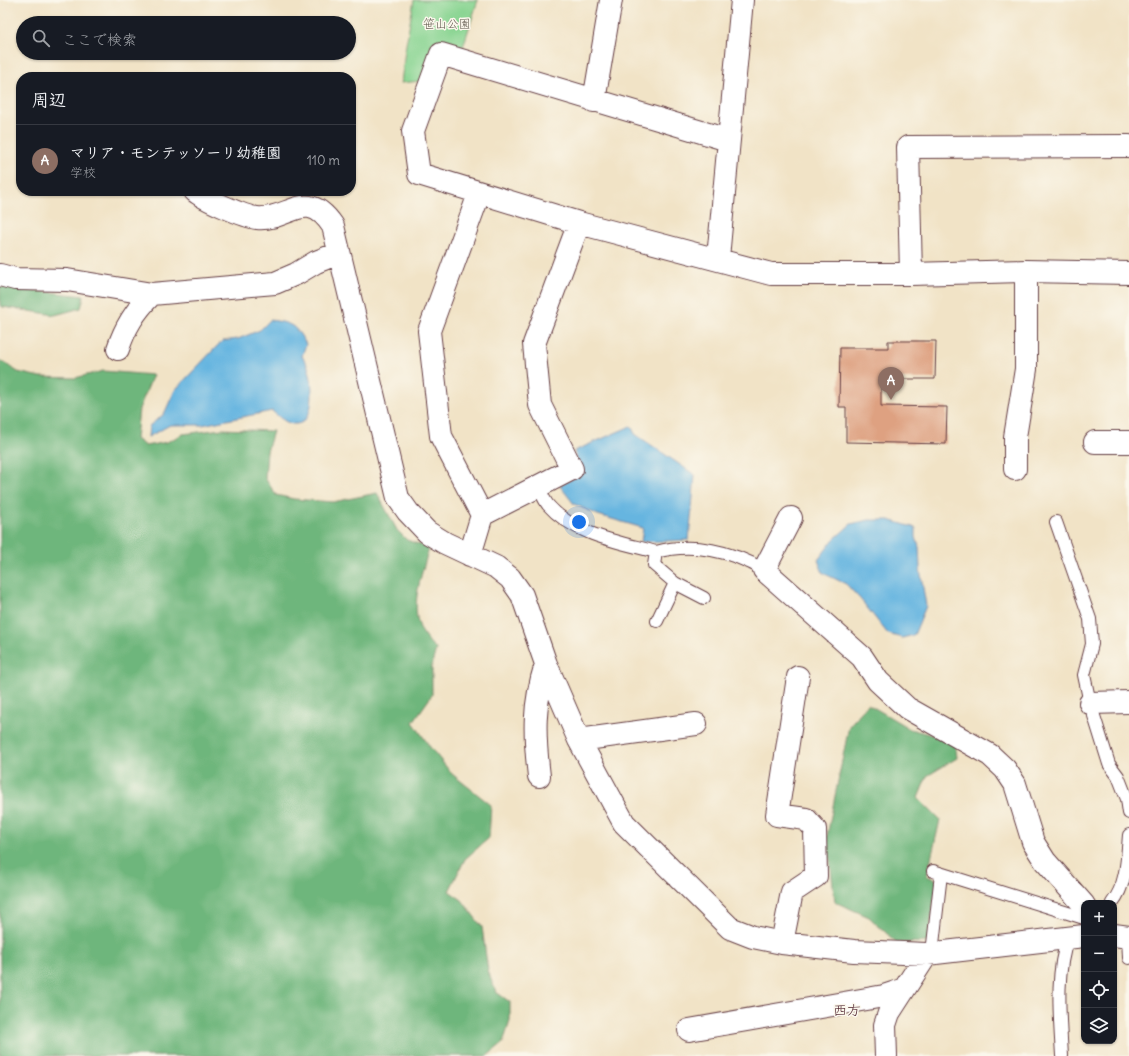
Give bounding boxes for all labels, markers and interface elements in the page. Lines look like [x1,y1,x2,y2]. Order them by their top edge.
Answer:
search box [16,16,356,60]
park label: 笹山公園 [423,16,471,31]
icon: search [30,27,52,49]
text: ここで検索 [62,30,137,49]
text: 周辺 [32,89,66,111]
text: マリア・モンテッソーリ幼稚園 [70,143,281,162]
text: A [41,152,49,169]
text: 110 m [307,152,340,169]
text: 学校 [70,164,96,181]
pin: A [878,367,904,400]
your location [569,512,589,532]
map controls [1081,900,1117,1044]
button: + [1081,900,1117,936]
button: − [1081,936,1117,972]
button: locate [1081,972,1117,1008]
district label: 西方 [833,1001,861,1019]
button: layers [1081,1008,1117,1044]

